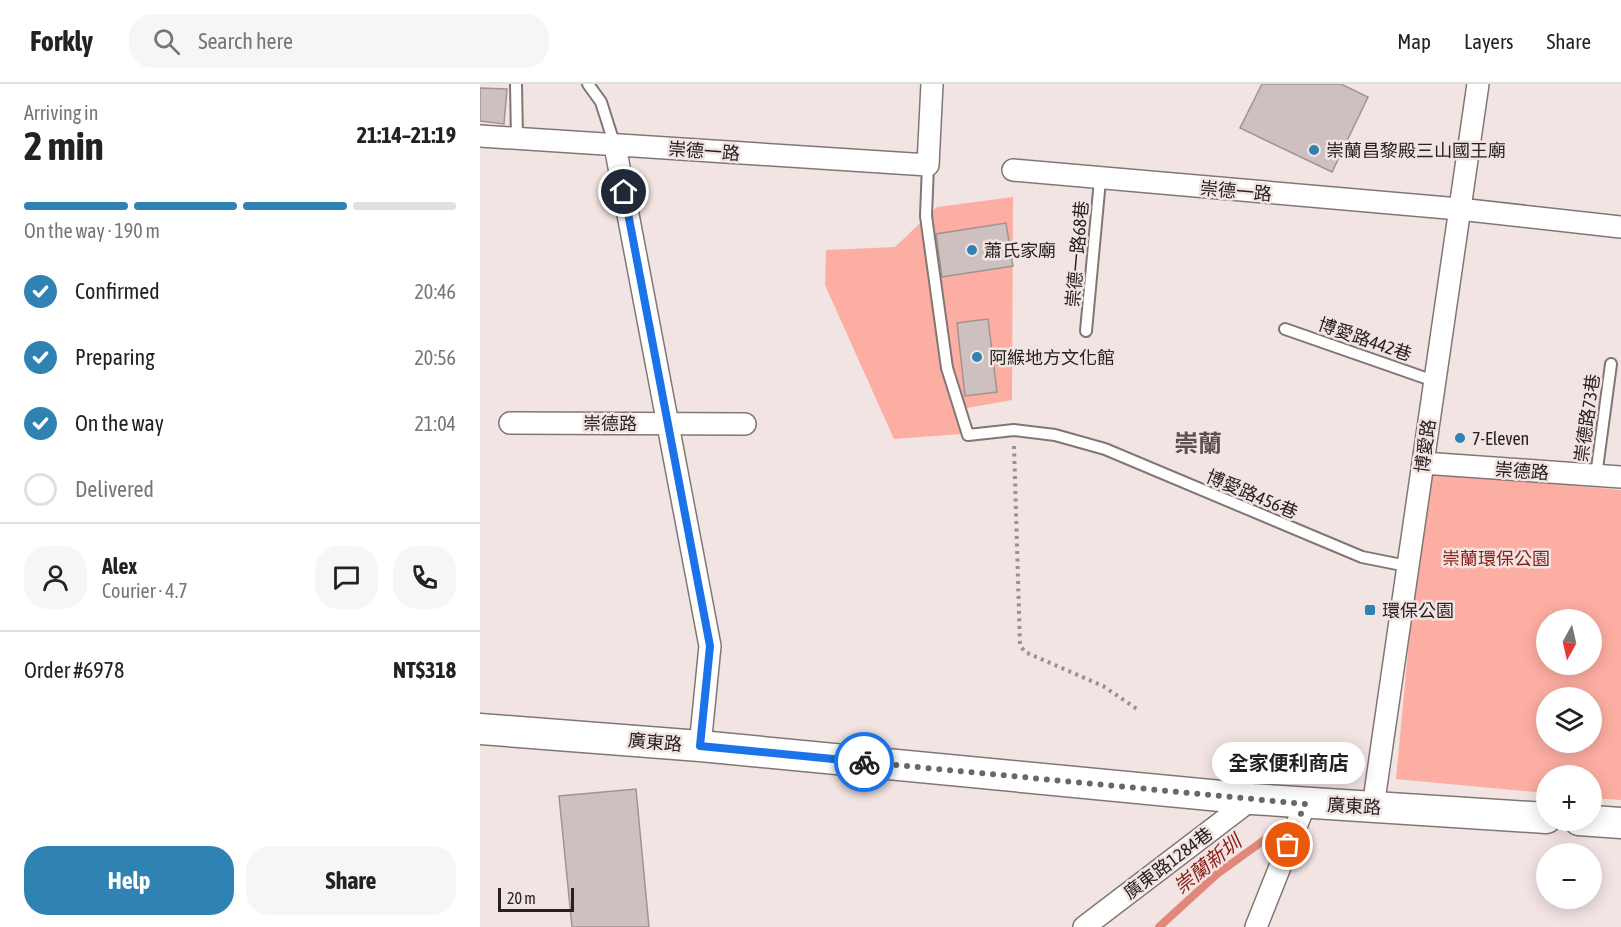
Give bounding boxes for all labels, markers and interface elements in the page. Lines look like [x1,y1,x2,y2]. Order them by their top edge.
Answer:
search box [129,14,549,68]
text: Forkly [30,25,93,57]
icon: search [150,25,183,58]
text: Search here [198,28,293,54]
text: Map [1397,29,1431,53]
text: Layers [1464,29,1514,53]
text: Share [1547,29,1591,53]
text: Arriving in [24,101,98,124]
text: 21:14–21:19 [357,122,456,148]
text: 2 min [24,124,104,168]
street label: 崇德一路 [667,138,741,164]
place label: 崇蘭昌黎殿三山國王廟 [1326,140,1506,161]
marker: 崇蘭昌黎殿三山國王廟 [1307,143,1321,157]
pin [598,166,649,217]
icon: home [607,175,640,208]
street label: 崇德一路 [1199,177,1273,205]
street label: 崇德一路68巷 [1062,200,1092,308]
text: On the way · 190 m [24,219,160,242]
place label: 蕭氏家廟 [984,240,1056,261]
marker: 蕭氏家廟 [965,243,979,257]
icon: check [24,275,57,308]
text: Confirmed [75,278,160,304]
text: 20:46 [414,280,456,303]
street label: 博愛路442巷 [1316,313,1414,365]
icon: check [24,341,57,374]
text: Preparing [75,344,155,370]
text: 20:56 [414,346,456,369]
place label: 阿緱地方文化館 [989,347,1115,368]
marker: 阿緱地方文化館 [970,350,984,364]
street label: 崇德路73巷 [1570,373,1604,463]
icon: check [24,407,57,440]
text: On the way [75,410,164,436]
text: 21:04 [414,412,456,435]
street label: 崇德路 [583,413,637,434]
street label: 博愛路 [1411,418,1439,474]
place label: 7-Eleven [1472,428,1529,449]
district label: 崇蘭 [1174,430,1222,457]
marker: 7-Eleven [1453,431,1467,445]
street label: 崇德路 [1494,459,1550,483]
street label: 博愛路456巷 [1203,465,1301,523]
text: Delivered [75,476,154,502]
button: person [24,546,87,609]
button: chat [315,546,378,609]
button: phone [393,546,456,609]
park label: 崇蘭環保公園 [1442,548,1550,569]
text: Alex [102,553,137,579]
text: Courier · 4.7 [102,579,188,602]
place label: 環保公園 [1382,600,1454,621]
marker: 環保公園 [1363,603,1377,617]
north arrow [1536,609,1602,675]
map controls [1536,609,1602,909]
text: Order #6978 [24,657,124,683]
text: NT$318 [393,657,456,683]
button: layers [1536,687,1602,753]
street label: 廣東路 [627,729,683,755]
courier [834,732,894,792]
callout: 全家便利商店 [1212,743,1364,785]
icon: bike [848,746,881,779]
text: 全家便利商店 [1229,751,1349,774]
button: + [1536,765,1602,831]
street label: 廣東路 [1326,794,1382,818]
pin [1262,819,1313,870]
street label: 廣東路1284巷 [1119,823,1217,903]
water label: 崇蘭新圳 [1169,828,1248,898]
icon: bag [1271,828,1304,861]
button: − [1536,843,1602,909]
button: Help [24,846,234,915]
button: Share [246,846,456,915]
scale bar [498,885,574,912]
text: 20 m [507,889,536,907]

